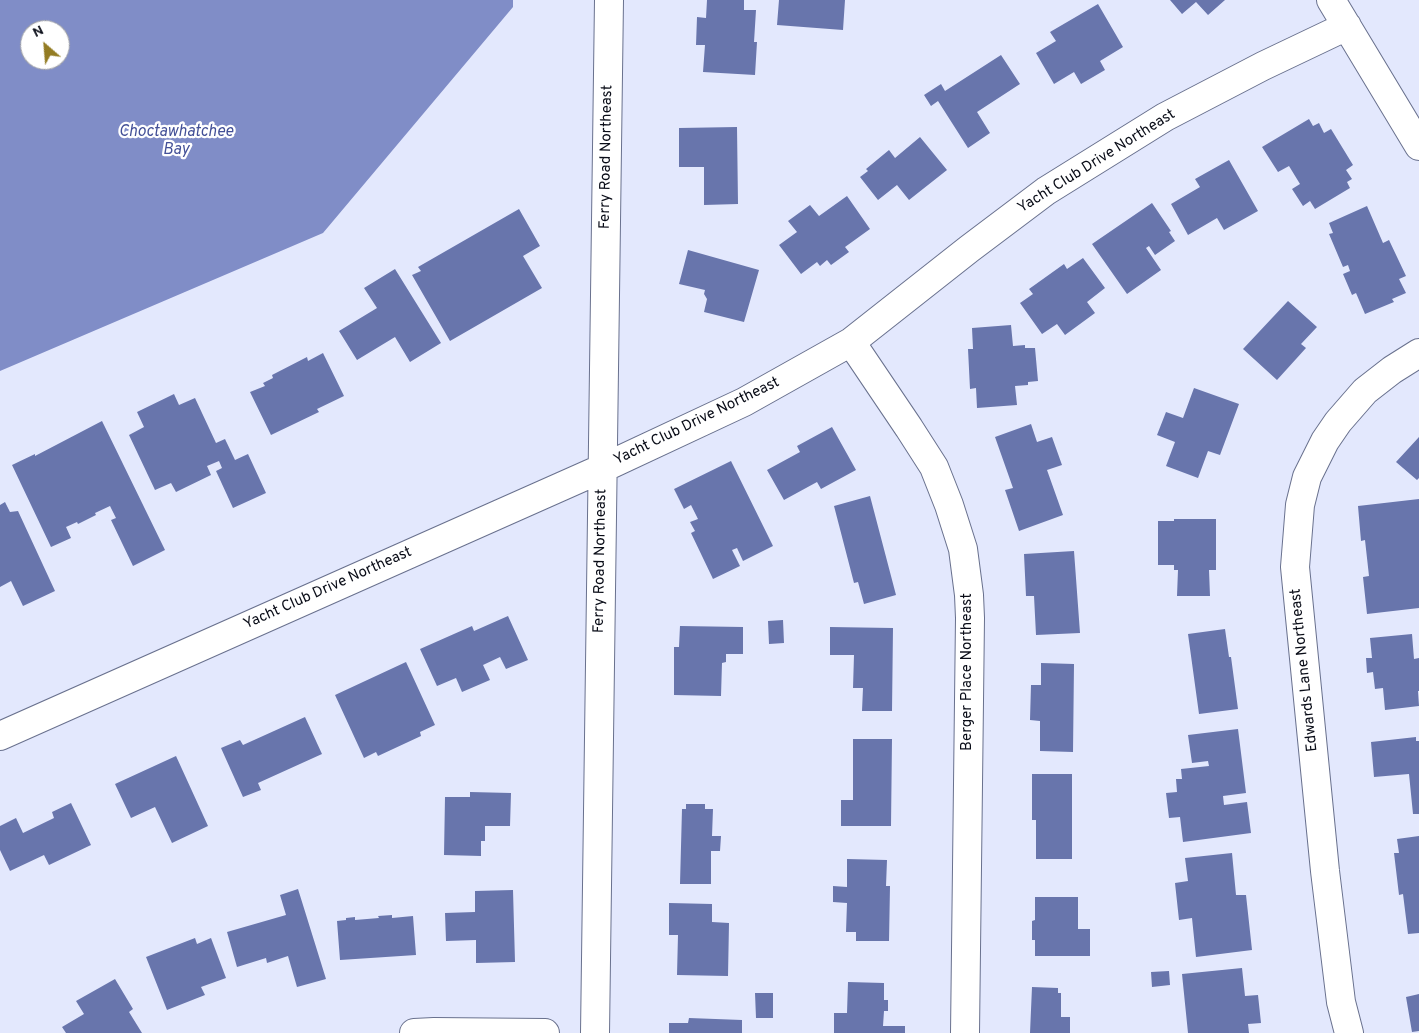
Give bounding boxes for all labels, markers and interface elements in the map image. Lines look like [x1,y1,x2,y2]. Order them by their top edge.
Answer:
north arrow [20,20,70,70]
text: N [30,22,47,42]
street label: Ferry Road Northeast [597,85,617,229]
street label: Yacht Club Drive Northeast [1015,106,1179,218]
water label: Choctawhatchee Bay [119,123,233,161]
street label: Yacht Club Drive Northeast [611,374,783,470]
street label: Ferry Road Northeast [591,489,611,633]
street label: Yacht Club Drive Northeast [241,544,415,634]
street label: Edwards Lane Northeast [1287,587,1323,753]
street label: Berger Place Northeast [959,593,977,751]

